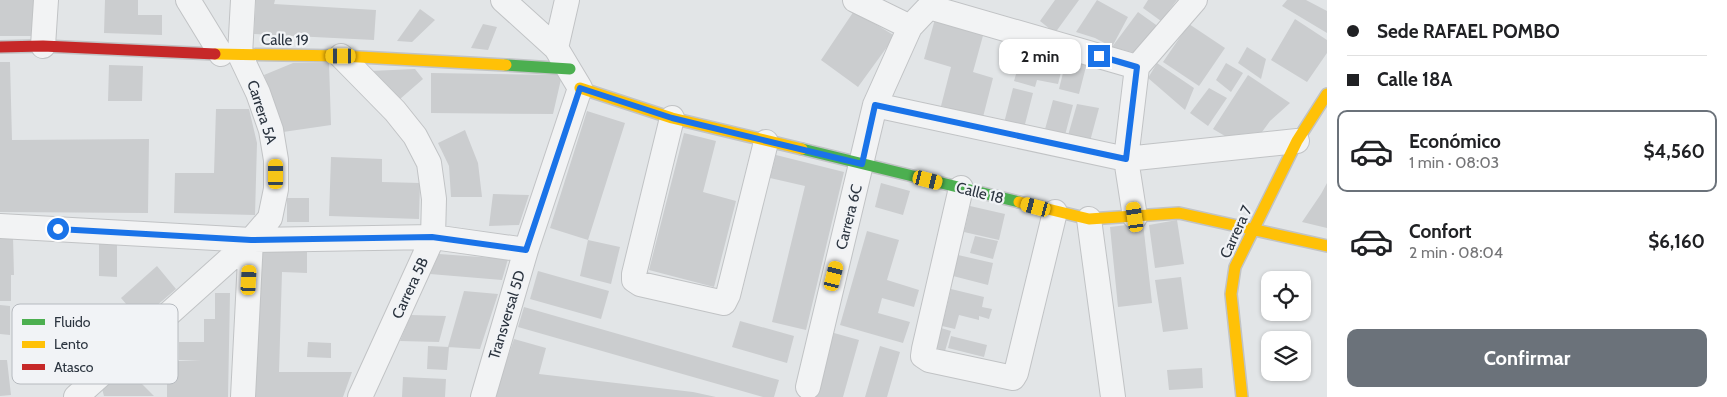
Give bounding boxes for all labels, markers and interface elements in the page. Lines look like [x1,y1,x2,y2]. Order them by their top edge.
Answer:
text: Sede RAFAEL POMBO [1377,20,1560,43]
street label: Calle 19 [261,31,309,49]
callout: 2 min [999,38,1082,74]
route end [1088,45,1110,67]
text: 2 min [1021,47,1059,66]
car [326,49,356,64]
text: Calle 18A [1377,68,1452,91]
street label: Carrera 5A [243,78,281,147]
icon: car [1349,129,1394,174]
text: Económico [1409,130,1501,153]
text: $4,560 [1643,140,1705,163]
text: 1 min · 08:03 [1409,153,1499,172]
car [268,159,283,189]
car [911,169,944,191]
street label: Calle 18 [954,178,1006,208]
street label: Carrera 6C [832,183,866,251]
car [1019,196,1052,218]
car [1125,201,1144,233]
street label: Carrera 7 [1216,202,1256,261]
route start [47,218,69,240]
icon: car [1349,219,1394,264]
text: Confort [1409,220,1472,243]
text: $6,160 [1648,230,1705,253]
text: 2 min · 08:04 [1409,243,1503,262]
street label: Carrera 5B [388,254,432,322]
car [823,260,844,292]
car [240,265,257,295]
street label: Transversal 5D [485,268,529,362]
map controls [1261,271,1311,381]
button: locate [1261,271,1311,321]
legend [12,304,178,384]
text: Fluido [54,313,91,331]
button: Confirmar [1347,329,1707,387]
button: layers [1261,331,1311,381]
text: Lento [54,335,88,353]
text: Atasco [54,358,94,376]

